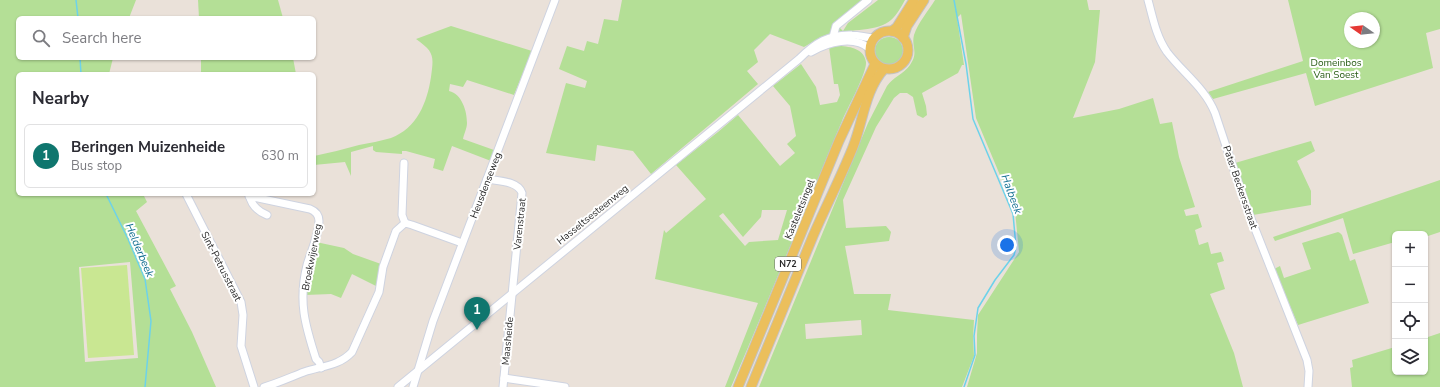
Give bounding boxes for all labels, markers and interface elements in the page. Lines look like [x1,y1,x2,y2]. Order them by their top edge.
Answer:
north arrow [1344,12,1380,48]
search box [16,16,316,60]
icon: search [30,27,52,49]
text: Search here [62,28,142,48]
park label: Domeinbos Van Soest [1310,56,1362,82]
text: Nearby [32,87,89,110]
text: Beringen Muizenheide [71,137,225,157]
street label: Pater Beckersstraat [1219,144,1261,231]
text: 1 [42,147,50,165]
text: 630 m [261,147,299,165]
street label: Heusdenseweg [467,150,505,220]
text: Bus stop [71,157,122,175]
water label: Halbeek [997,172,1026,217]
street label: Kasteletsingel [781,177,818,242]
street label: Hasseltsesteenweg [554,181,631,248]
street label: Varenstraat [510,197,530,252]
water label: Helderbeek [121,221,158,280]
street label: Broekwijerweg [299,222,325,292]
street label: Sint-Petrusstraat [197,229,245,304]
map controls [1392,231,1428,375]
button: + [1392,231,1428,267]
your location [997,235,1017,255]
road number: N72 [775,257,801,271]
button: − [1392,267,1428,303]
pin: 1 [464,297,490,330]
button: locate [1392,303,1428,339]
street label: Maasheide [499,316,517,366]
button: layers [1392,339,1428,375]

